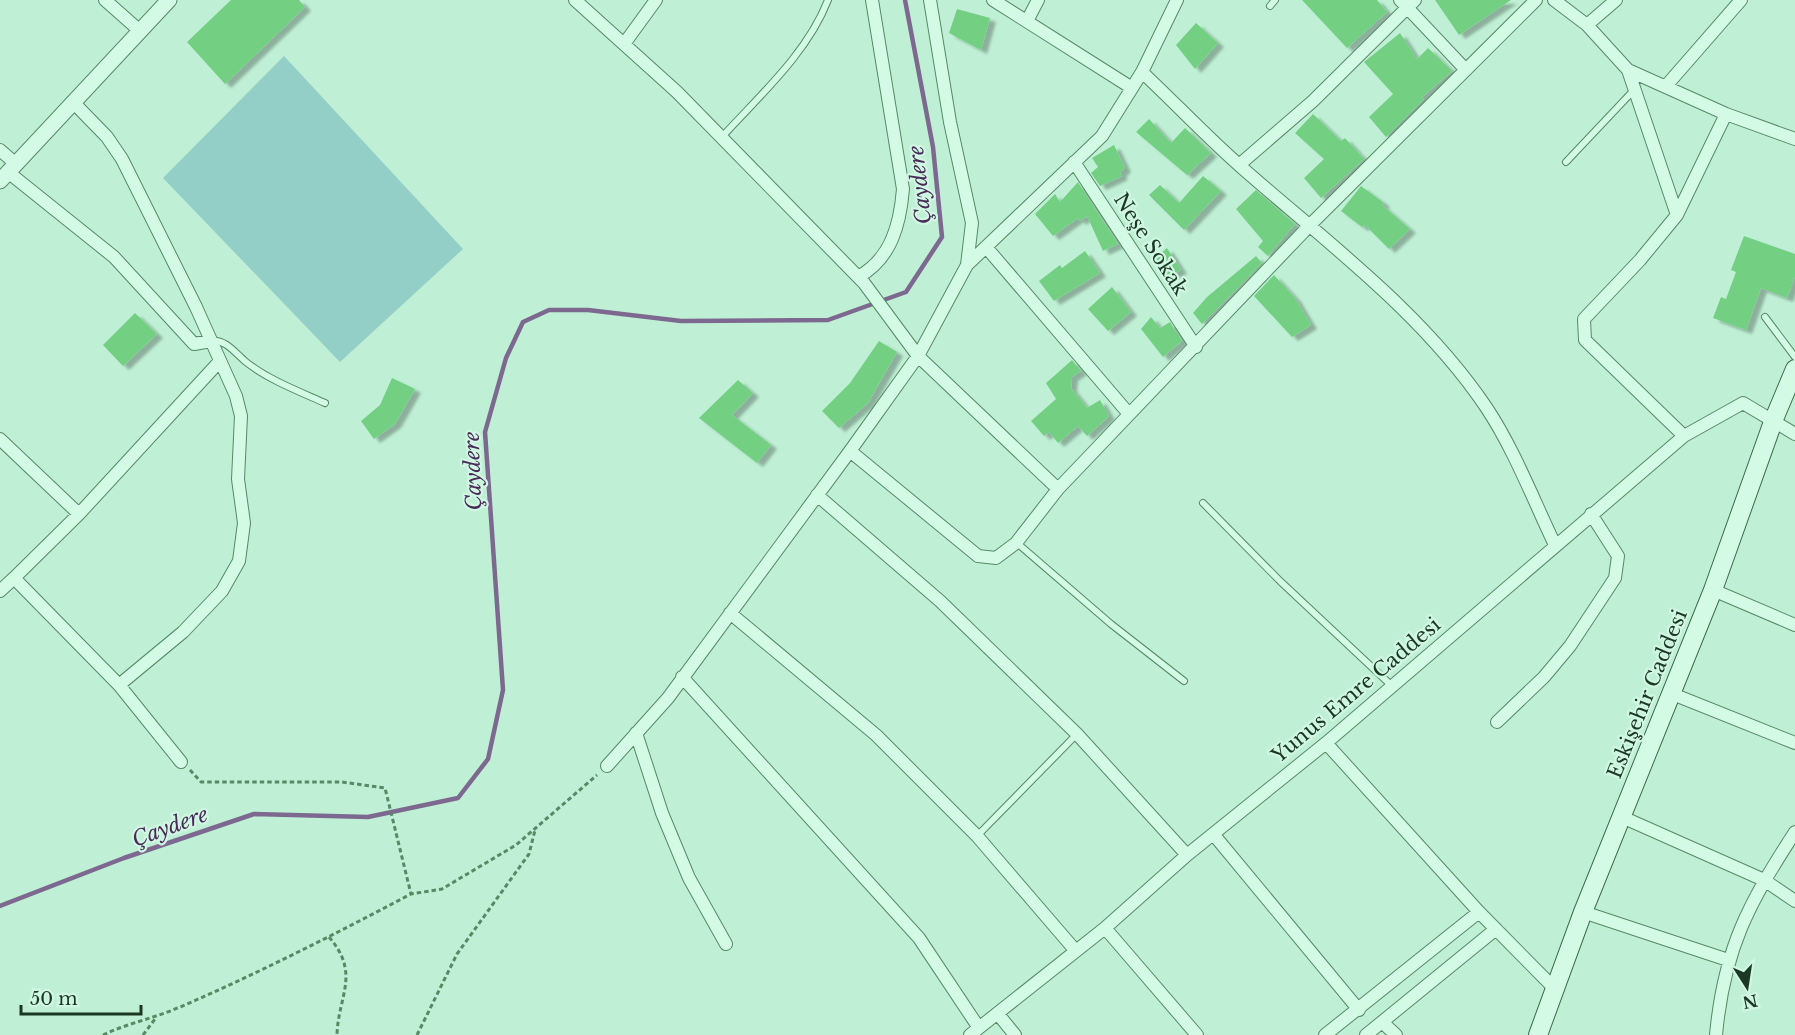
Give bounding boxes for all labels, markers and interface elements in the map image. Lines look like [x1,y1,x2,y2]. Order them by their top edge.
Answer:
water label: Çaydere [903,144,937,226]
street label: Neşe Sokak [1109,188,1193,300]
water label: Çaydere [459,431,487,511]
street label: Eskişehir Caddesi [1602,606,1692,782]
street label: Yunus Emre Caddesi [1266,612,1445,768]
water label: Çaydere [128,801,212,853]
north arrow [1717,957,1777,1017]
scale bar [21,978,141,1016]
text: 50 m [30,988,78,1010]
text: N [1741,990,1760,1013]

